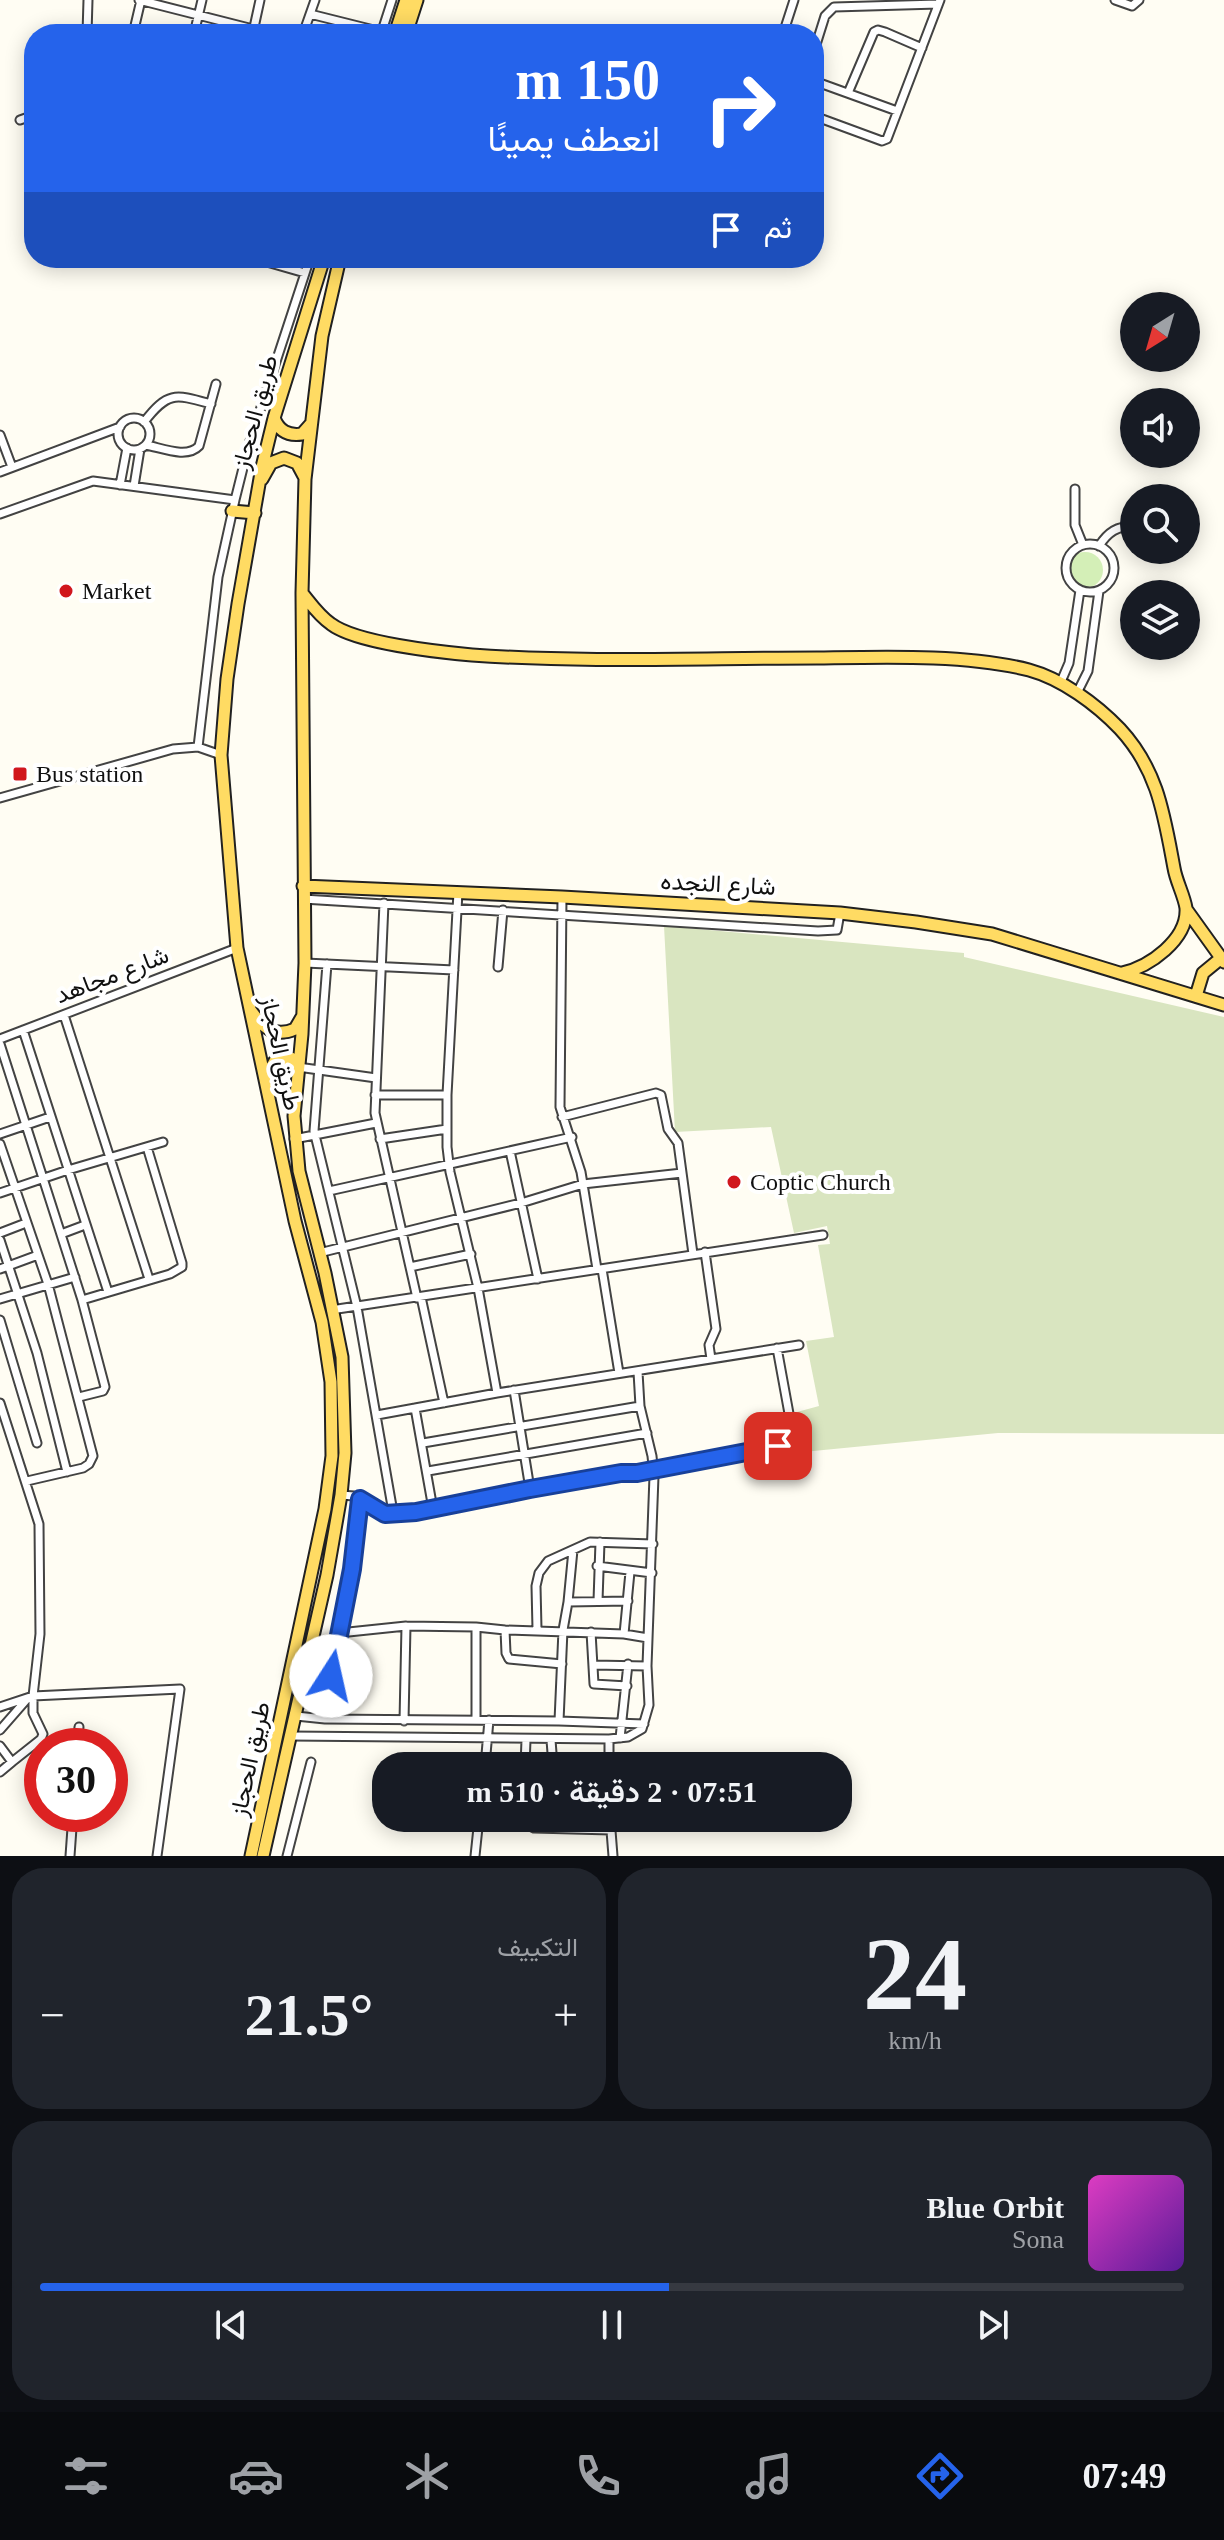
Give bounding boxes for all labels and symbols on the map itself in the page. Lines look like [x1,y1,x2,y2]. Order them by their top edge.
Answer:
north arrow [1120,292,1200,372]
street label: طريق الحجاز [227,352,285,473]
place label: Market [82,578,152,604]
marker: Market [57,582,75,600]
place label: Bus station [36,761,143,787]
marker: Bus station [11,765,29,783]
street label: شارع النجده [660,868,776,903]
street label: شارع مجاهد [52,942,173,1011]
street label: طريق الحجاز [254,992,306,1113]
place label: Coptic Church [750,1169,891,1195]
marker: Coptic Church [725,1173,743,1191]
pin [744,1412,812,1480]
position arrow [289,1634,373,1718]
street label: طريق الحجاز [225,1699,277,1820]
speed limit sign: 30 [24,1728,128,1832]

